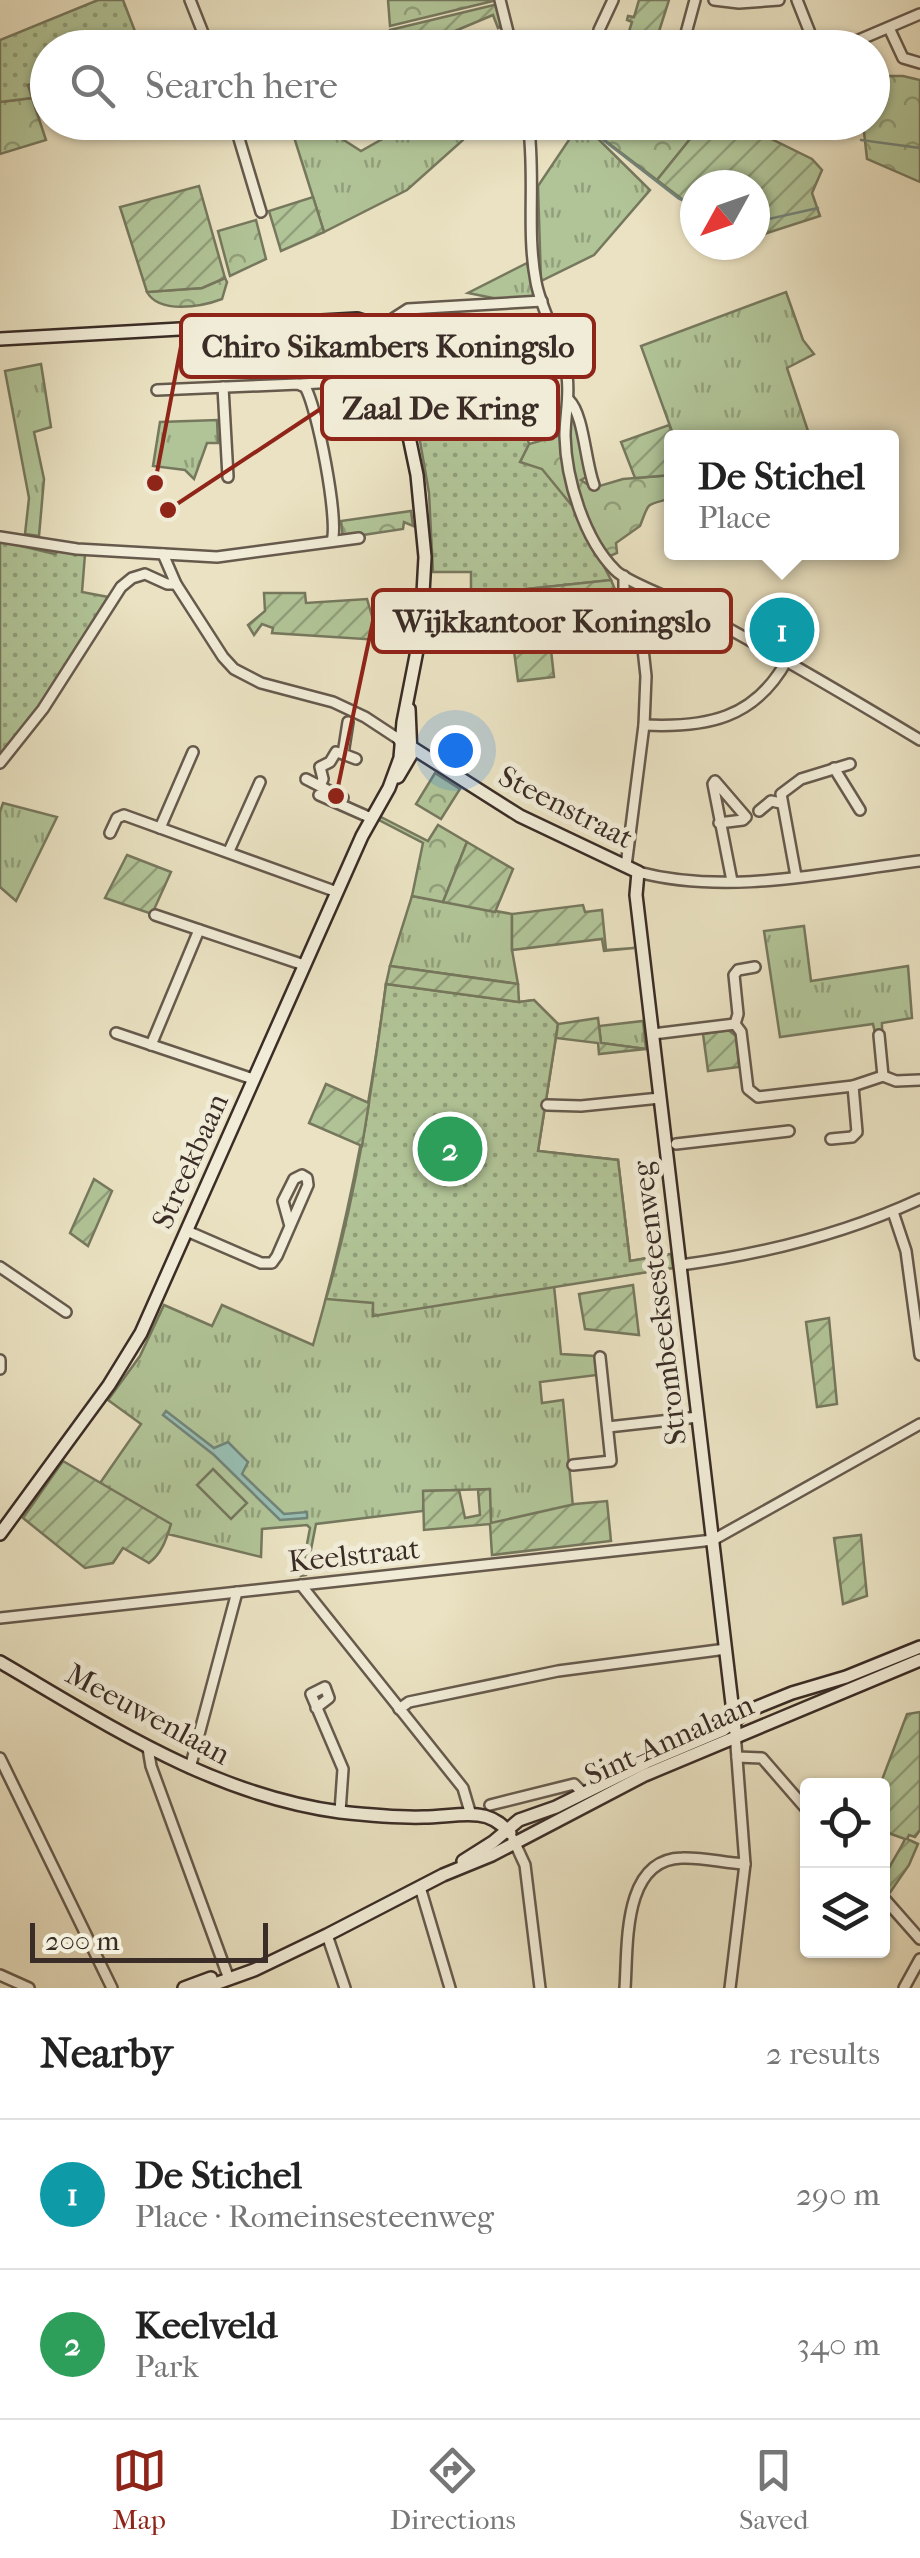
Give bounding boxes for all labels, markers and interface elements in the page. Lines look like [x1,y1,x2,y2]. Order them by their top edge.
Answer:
search box [30,30,890,140]
icon: search [65,58,120,113]
text: Search here [145,63,338,108]
north arrow [680,170,770,260]
callout: Chiro Sikambers Koningslo [181,315,594,377]
text: Chiro Sikambers Koningslo [202,328,574,365]
callout: Zaal De Kring [322,377,558,439]
text: Zaal De Kring [342,390,539,427]
popup [664,430,899,560]
text: De Stichel [698,454,865,499]
text: Place [698,499,771,536]
callout: Wijkkantoor Koningslo [373,590,731,652]
pin: 1 [750,592,814,668]
text: Wijkkantoor Koningslo [391,603,711,640]
your location [430,725,481,776]
street label: Steenstraat [493,759,639,856]
street label: Streekbaan [145,1088,236,1234]
pin: 2 [418,1112,482,1186]
street label: Strombeeksesteenweg [625,1158,694,1447]
street label: Keelstraat [286,1531,422,1580]
street label: Meeuwenlaan [60,1657,236,1773]
street label: Sint-Annalaan [579,1687,760,1793]
map controls [800,1778,890,1958]
button: locate [800,1778,890,1868]
button: layers [800,1868,890,1958]
scale bar [30,1918,268,1962]
text: 200 m [45,1924,120,1957]
text: Nearby [40,2029,172,2078]
text: 2 results [766,2035,880,2072]
text: De Stichel [135,2153,302,2198]
text: 1 [67,2176,78,2213]
text: 290 m [796,2176,880,2213]
text: Place · Romeinsesteenweg [135,2198,494,2235]
text: Keelveld [135,2303,277,2348]
text: 2 [64,2326,81,2363]
text: 340 m [797,2326,880,2363]
text: Park [135,2348,199,2385]
tab: Map [112,2443,167,2536]
tab: Directions [390,2443,516,2536]
tab: Saved [739,2443,808,2536]

